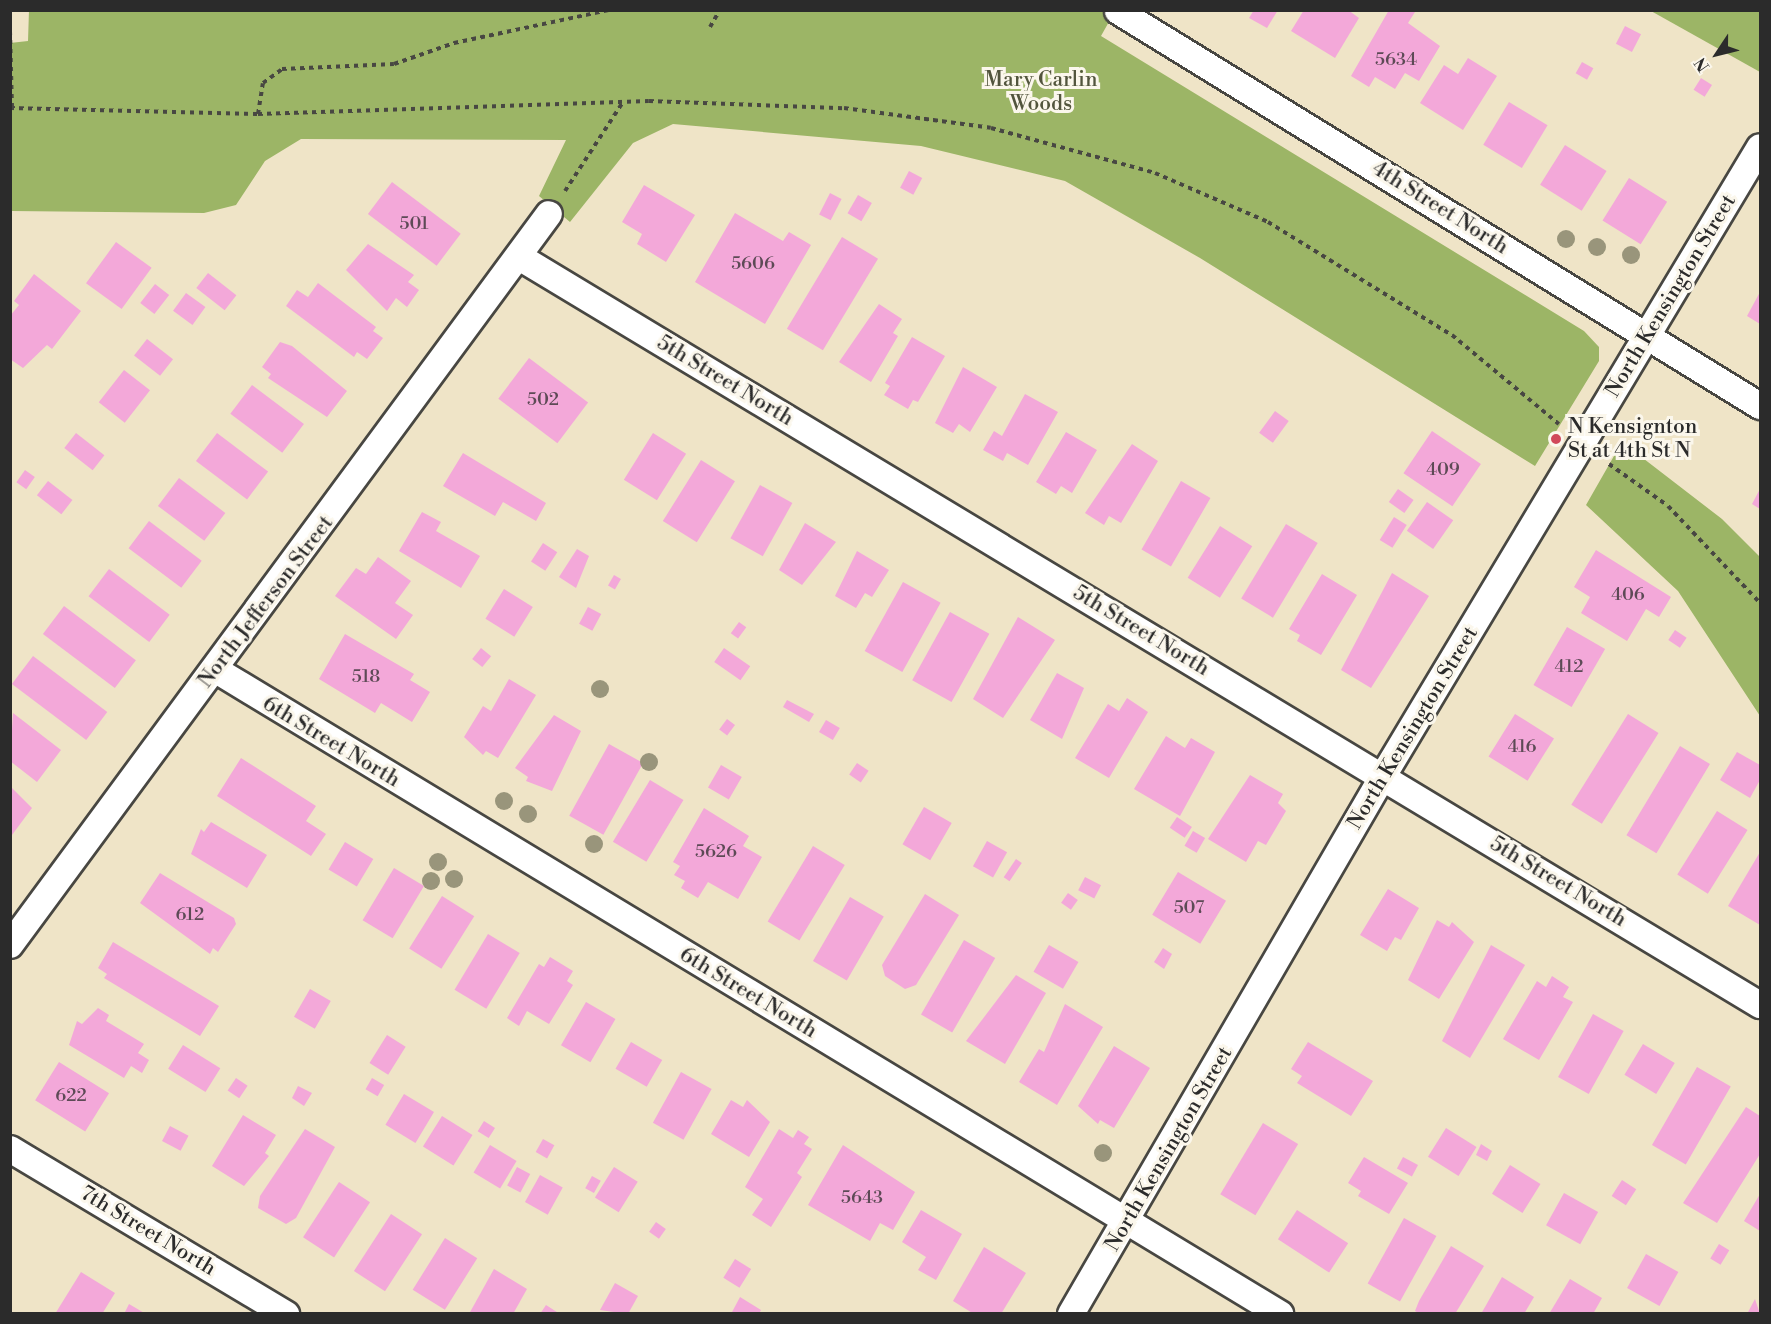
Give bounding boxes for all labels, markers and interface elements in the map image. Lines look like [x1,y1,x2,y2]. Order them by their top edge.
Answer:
north arrow [1687,24,1747,84]
house number: 5634 [1375,49,1417,71]
text: N [1690,53,1714,75]
park label: Mary Carlin Woods [984,67,1098,117]
street label: 4th Street North [1367,156,1513,260]
street label: North Kensington Street [1600,190,1742,402]
house number: 501 [399,213,429,235]
house number: 5606 [731,253,775,275]
street label: 5th Street North [652,330,798,432]
house number: 502 [527,389,559,411]
place label: N Kensignton St at 4th St N [1568,414,1697,464]
marker: N Kensignton St at 4th St N [1549,432,1563,446]
house number: 409 [1426,459,1460,481]
street label: North Jefferson Street [193,511,339,693]
street label: 5th Street North [1068,580,1214,682]
house number: 406 [1611,584,1645,606]
street label: North Kensington Street [1342,622,1484,834]
house number: 412 [1554,656,1584,678]
house number: 518 [352,666,380,688]
street label: 6th Street North [258,691,404,793]
house number: 416 [1508,736,1536,758]
street label: 5th Street North [1485,831,1631,933]
house number: 5626 [695,841,737,863]
house number: 507 [1174,897,1204,919]
house number: 612 [176,904,204,926]
street label: 6th Street North [675,942,821,1044]
street label: North Kensington Street [1100,1042,1238,1256]
house number: 622 [55,1085,87,1107]
street label: 7th Street North [76,1181,220,1281]
house number: 5643 [841,1187,883,1209]

